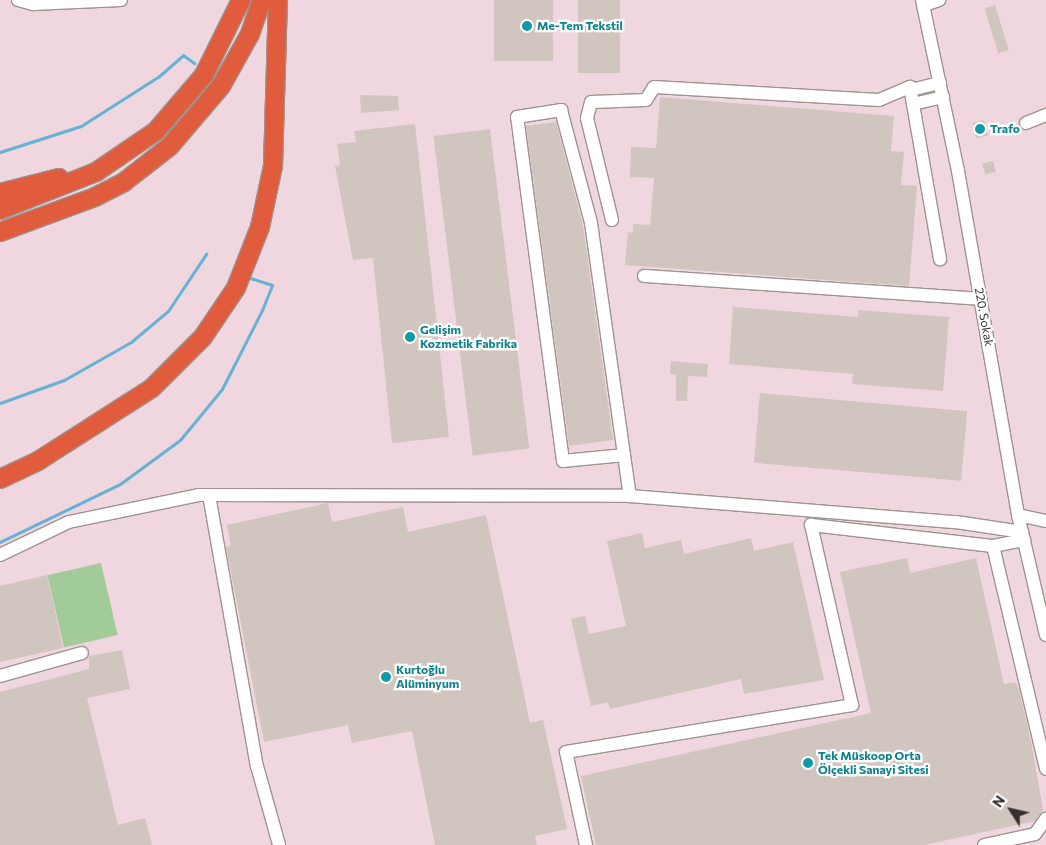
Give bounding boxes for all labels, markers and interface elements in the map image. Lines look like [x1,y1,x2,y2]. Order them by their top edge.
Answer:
place label: Me-Tem Tekstil [537,19,623,33]
marker: Me-Tem Tekstil [521,20,533,32]
place label: Trafo [990,122,1020,136]
marker: Trafo [974,123,986,135]
street label: 220. Sokak [972,286,996,348]
place label: Gelişim Kozmetik Fabrika [420,323,517,351]
marker: Gelişim Kozmetik Fabrika [404,331,416,343]
place label: Kurtoğlu Alüminyum [396,663,459,691]
marker: Kurtoğlu Alüminyum [380,671,392,683]
place label: Tek Müskoop Orta Ölçekli Sanayi Sitesi [818,749,929,777]
marker: Tek Müskoop Orta Ölçekli Sanayi Sitesi [802,757,814,769]
north arrow [986,785,1036,835]
text: N [988,792,1008,810]

